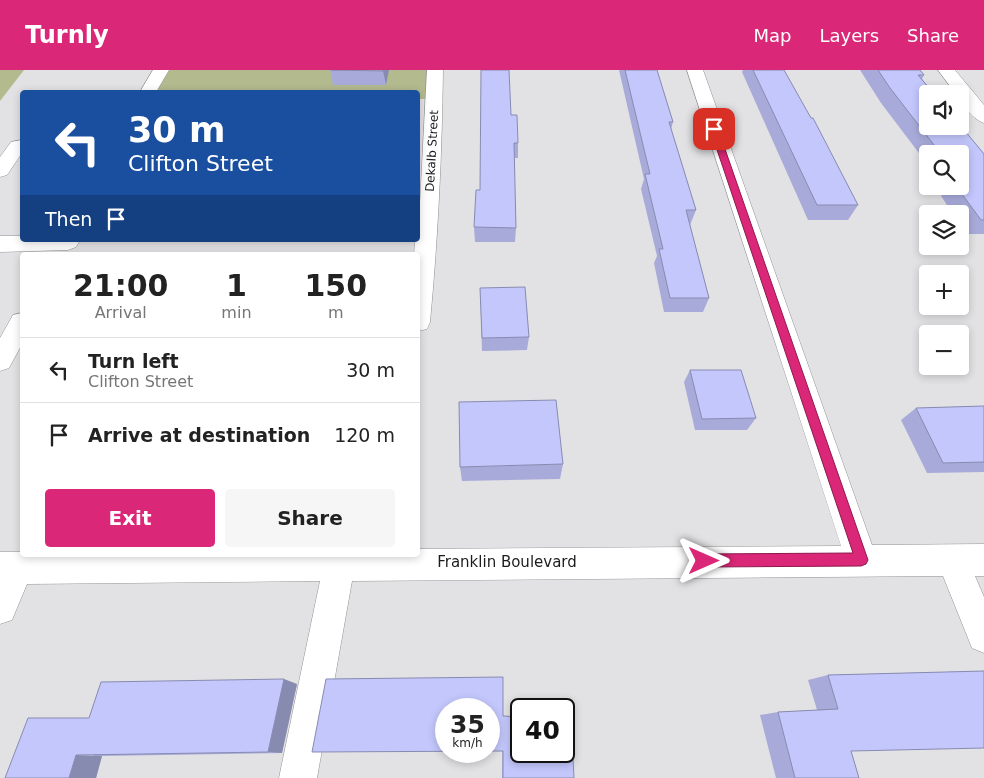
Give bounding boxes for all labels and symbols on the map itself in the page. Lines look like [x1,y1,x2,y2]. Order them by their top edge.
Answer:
pin [693,108,735,150]
street label: Dekalb Street [423,109,441,192]
position arrow [677,534,729,586]
street label: Franklin Boulevard [437,553,577,571]
speed limit sign: 40 [510,698,575,763]

